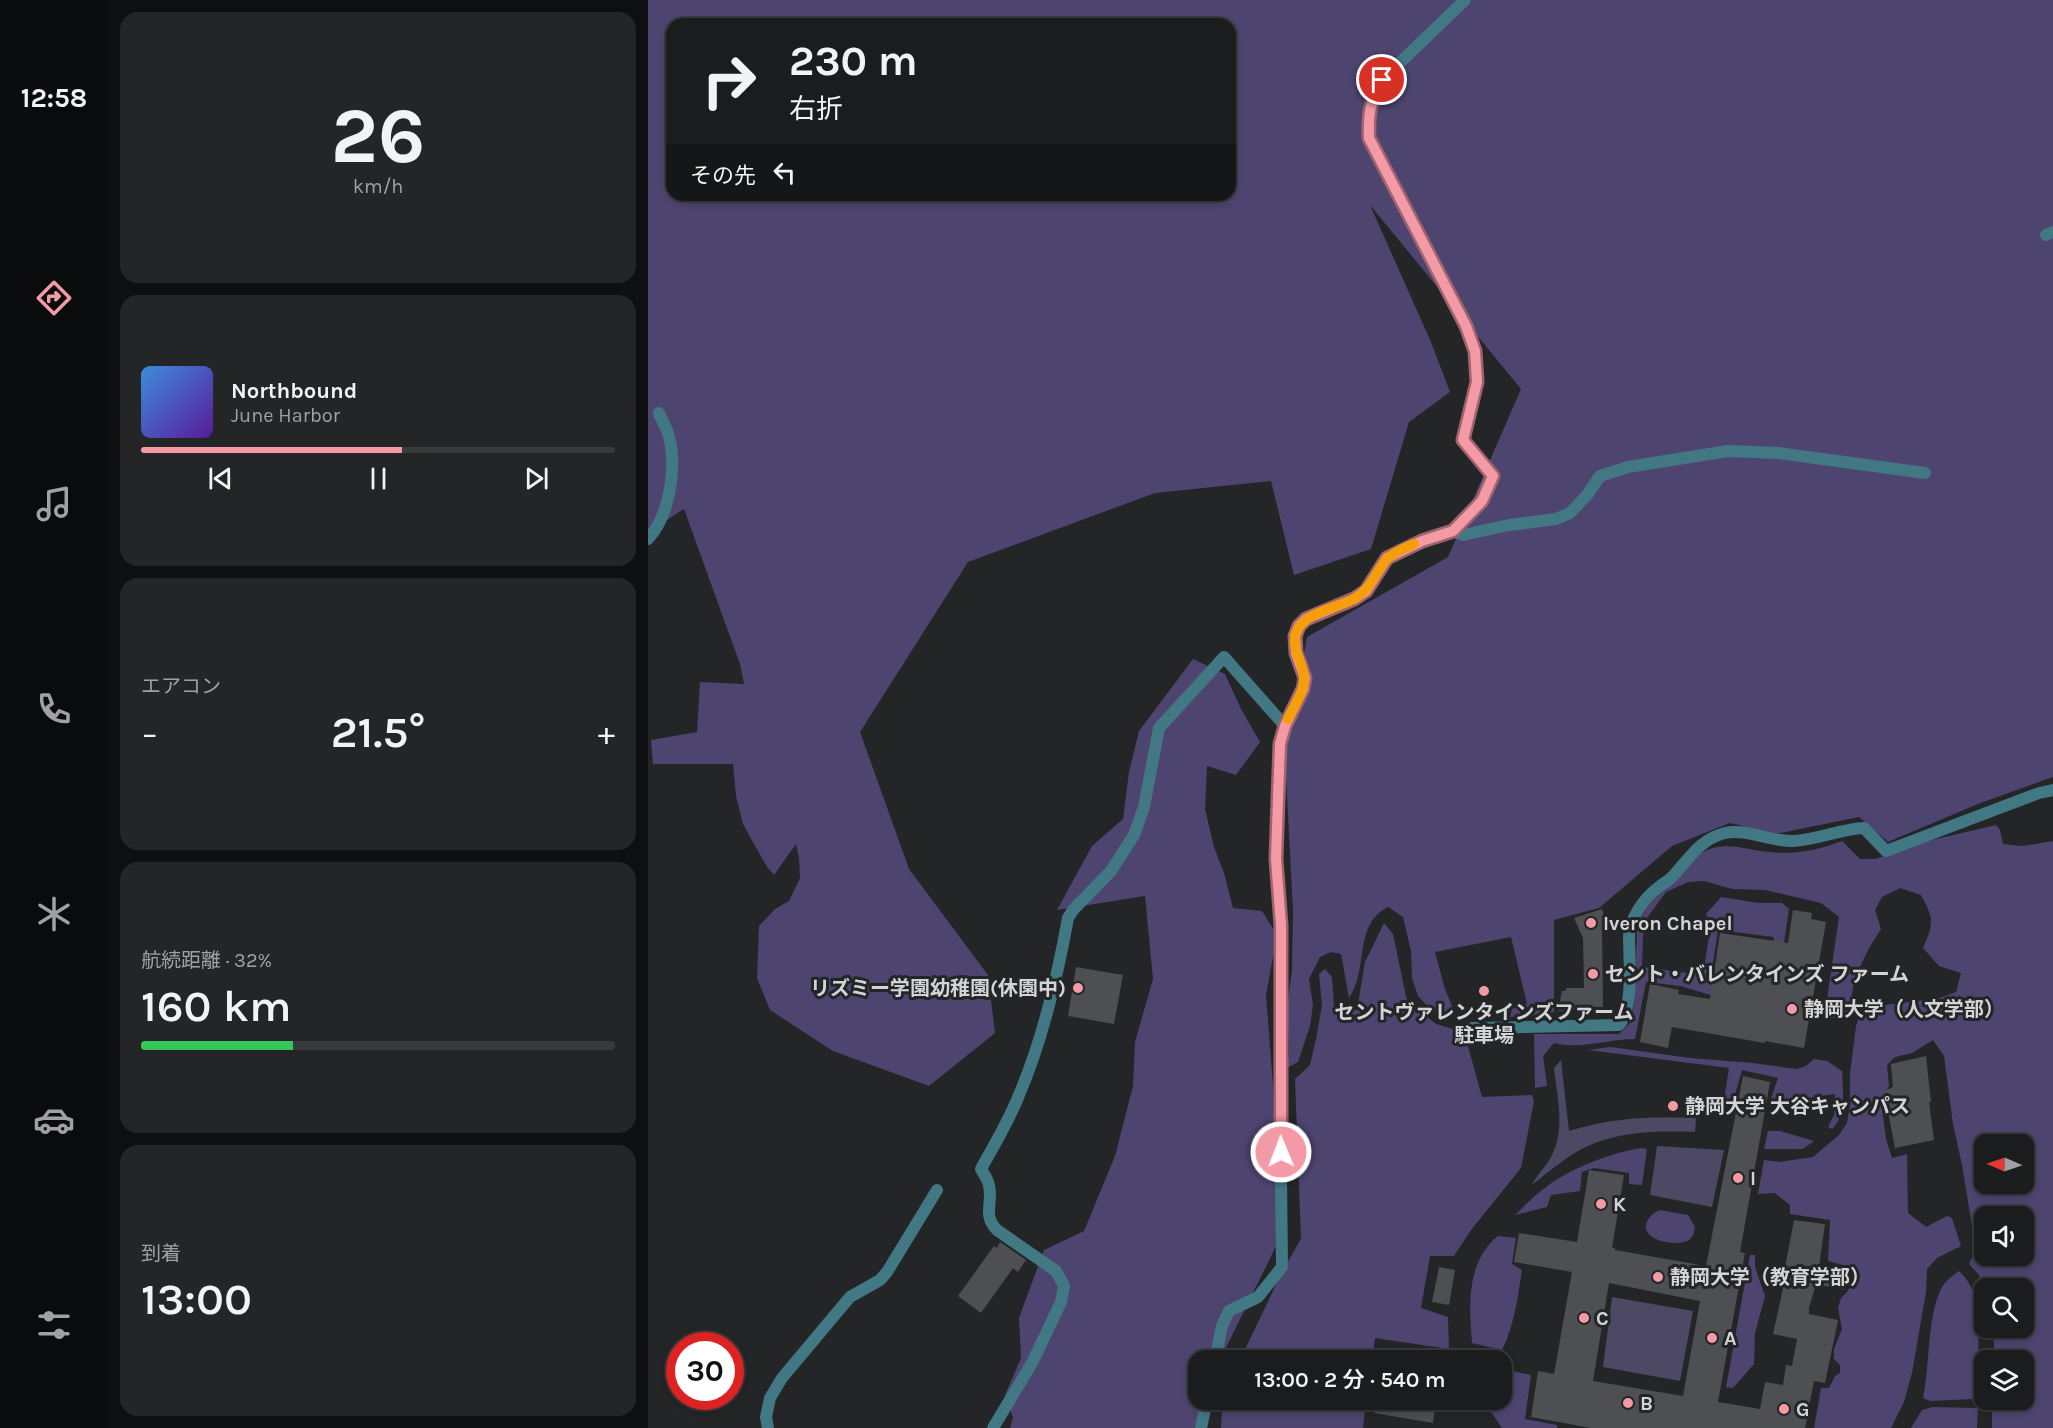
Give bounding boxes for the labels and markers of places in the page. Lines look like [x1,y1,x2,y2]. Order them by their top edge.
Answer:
pin [1356,54,1407,105]
place label: Iveron Chapel [1603,912,1732,935]
marker: Iveron Chapel [1584,916,1598,930]
place label: セント・バレンタインズ ファーム [1605,963,1909,986]
marker: セント・バレンタインズ ファーム [1586,967,1600,981]
place label: リズミー学園幼稚園(休園中) [810,977,1066,1000]
marker: リズミー学園幼稚園(休園中) [1071,981,1085,995]
marker: セントヴァレンタインズファーム 駐車場 [1477,984,1491,998]
place label: 静岡大学（人文学部） [1804,998,2004,1021]
place label: セントヴァレンタインズファーム 駐車場 [1335,1001,1634,1047]
marker: 静岡大学（人文学部） [1785,1002,1799,1016]
place label: 静岡大学 大谷キャンパス [1685,1095,1910,1118]
marker: 静岡大学 大谷キャンパス [1666,1099,1680,1113]
place label: I [1750,1167,1756,1190]
marker: I [1731,1171,1745,1185]
place label: K [1613,1193,1626,1216]
marker: K [1594,1197,1608,1211]
place label: 静岡大学（教育学部） [1670,1266,1870,1289]
marker: 静岡大学（教育学部） [1651,1270,1665,1284]
place label: C [1596,1307,1609,1330]
marker: C [1577,1311,1591,1325]
place label: A [1724,1327,1737,1350]
marker: A [1705,1331,1719,1345]
place label: B [1640,1392,1653,1415]
marker: B [1621,1396,1635,1410]
place label: G [1796,1398,1810,1421]
marker: G [1777,1402,1791,1416]

